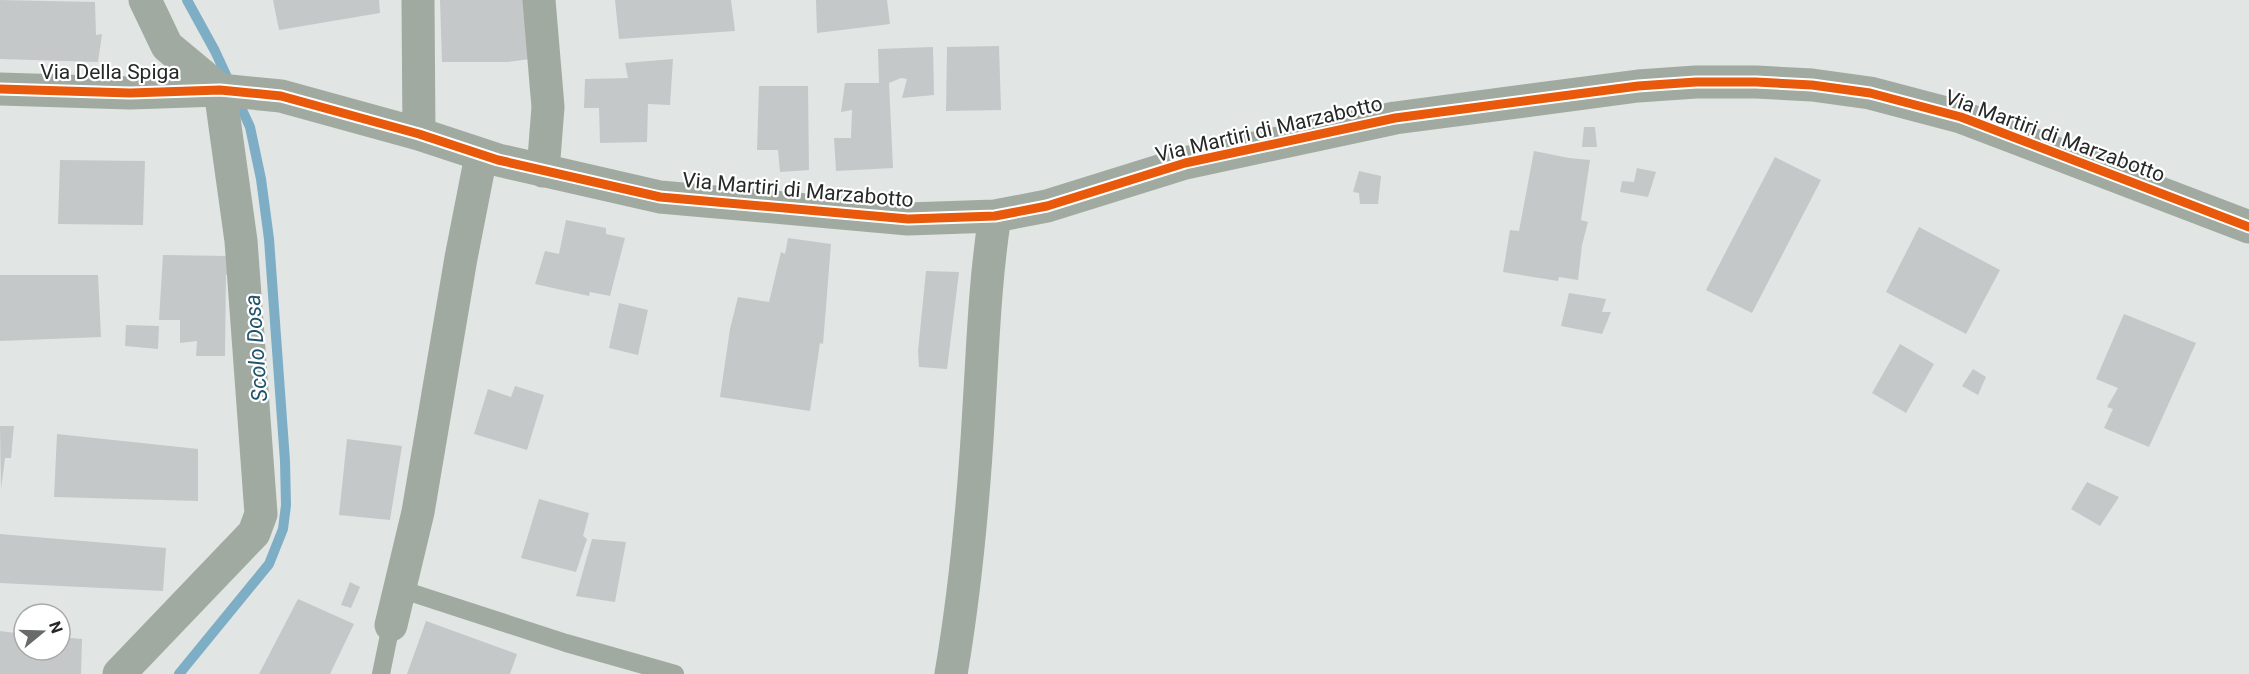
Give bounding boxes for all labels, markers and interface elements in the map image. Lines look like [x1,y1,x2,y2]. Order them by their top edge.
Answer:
street label: Via Della Spiga [40,60,180,84]
street label: Via Martiri di Marzabotto [1942,85,2168,187]
street label: Via Martiri di Marzabotto [1153,91,1385,167]
street label: Via Martiri di Marzabotto [681,168,915,212]
water label: Scolo Dosa [240,293,272,403]
north arrow [12,602,72,662]
text: N [45,619,67,636]

